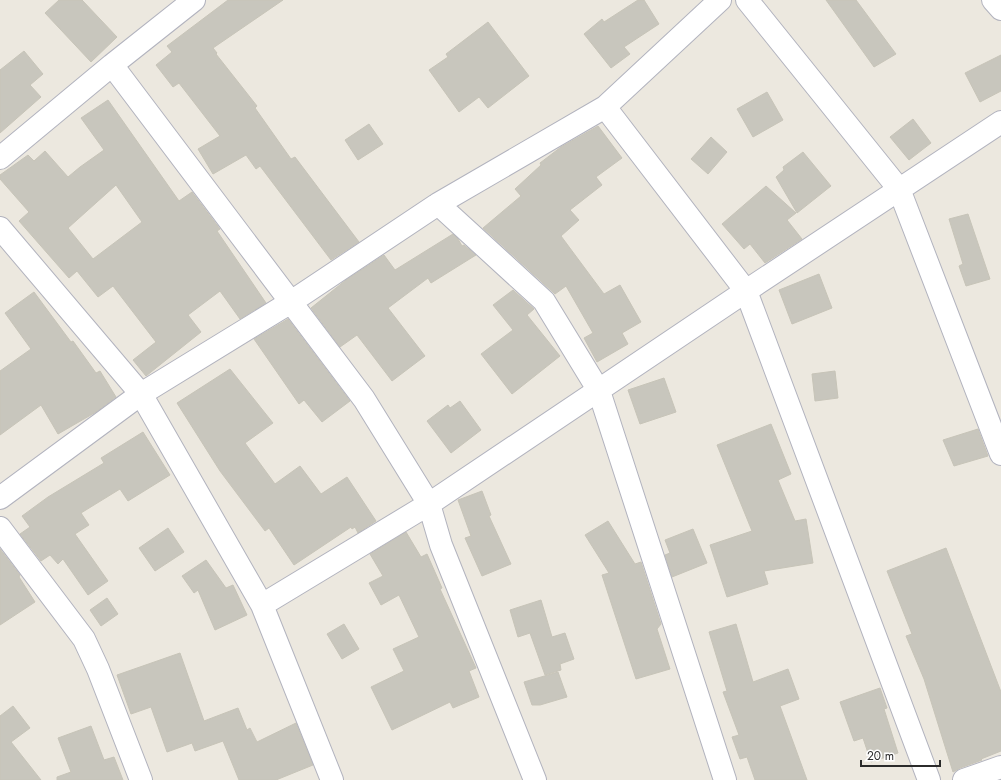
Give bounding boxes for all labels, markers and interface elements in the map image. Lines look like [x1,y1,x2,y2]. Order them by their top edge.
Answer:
scale bar [861,742,940,768]
text: 20 m [867,747,894,765]

